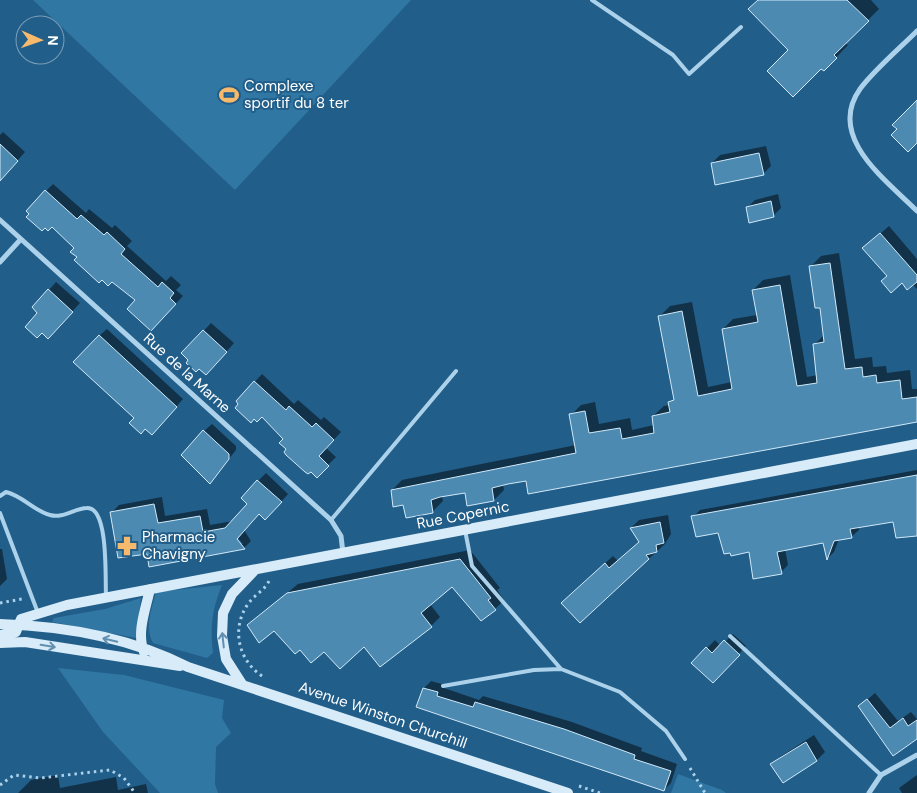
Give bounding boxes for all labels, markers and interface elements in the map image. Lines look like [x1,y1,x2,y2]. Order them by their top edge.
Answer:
north arrow [15,15,65,65]
text: N [44,35,62,46]
place label: Complexe sportif du 8 ter [244,76,349,113]
sports icon: Complexe sportif du 8 ter [218,84,240,106]
street label: Rue de la Marne [139,328,235,418]
street label: Rue Copernic [415,496,511,534]
place label: Pharmacie Chavigny [142,527,215,564]
pharmacy icon: Pharmacie Chavigny [116,535,138,557]
one-way arrow [218,632,228,648]
one-way arrow [102,634,118,644]
one-way arrow [40,642,56,652]
street label: Avenue Winston Churchill [296,677,470,753]

